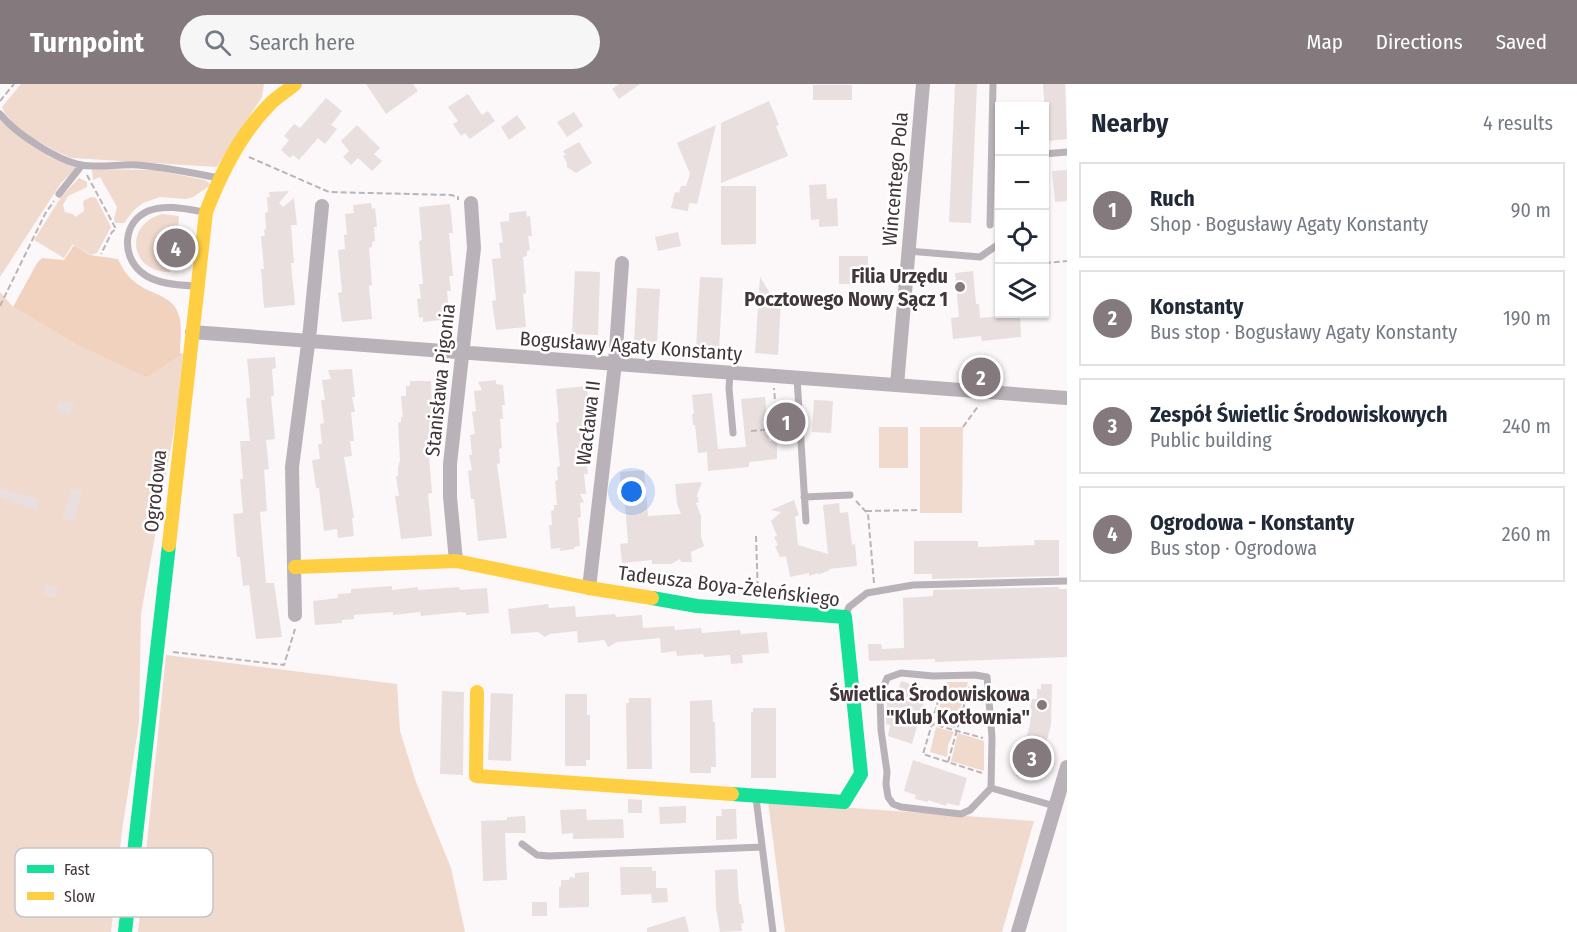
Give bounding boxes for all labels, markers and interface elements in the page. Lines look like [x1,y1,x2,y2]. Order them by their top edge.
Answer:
search box [180,15,600,69]
text: Turnpoint [30,26,144,59]
icon: search [201,26,234,59]
text: Search here [249,29,355,56]
text: Map [1306,29,1343,55]
text: Directions [1376,29,1463,55]
text: Saved [1496,29,1547,55]
map controls [995,102,1049,318]
button: + [995,102,1049,156]
text: Nearby [1091,108,1168,139]
street label: Wincentego Pola [877,111,913,247]
text: 4 results [1483,111,1553,135]
button: − [995,156,1049,210]
text: Ruch [1150,185,1195,212]
text: 1 [1108,198,1117,222]
text: 90 m [1511,198,1551,222]
button: locate [995,210,1049,264]
text: Shop · Bogusławy Agaty Konstanty [1150,212,1428,236]
pin: 4 [156,226,195,270]
place label: Filia Urzędu Pocztowego Nowy Sącz 1 [744,264,948,311]
button: layers [995,264,1049,318]
marker: Filia Urzędu Pocztowego Nowy Sącz 1 [953,280,967,294]
text: Konstanty [1150,293,1243,320]
street label: Stanisława Pigonia [420,303,460,457]
text: 2 [1108,306,1117,330]
text: 190 m [1503,306,1551,330]
text: Bus stop · Bogusławy Agaty Konstanty [1150,320,1457,344]
street label: Bogusławy Agaty Konstanty [519,326,743,366]
pin: 2 [962,354,1000,400]
street label: Wacława II [571,379,605,467]
pin: 1 [766,400,806,444]
text: Zespół Świetlic Środowiskowych [1150,401,1448,428]
text: 3 [1108,414,1117,438]
text: 240 m [1502,414,1551,438]
text: Public building [1150,428,1272,452]
street label: Ogrodowa [139,449,171,533]
your location [617,477,646,506]
text: Ogrodowa - Konstanty [1150,509,1354,536]
text: 4 [1107,522,1118,546]
text: 260 m [1502,522,1551,546]
text: Bus stop · Ogrodowa [1150,536,1317,560]
street label: Tadeusza Boya-Żeleńskiego [617,560,841,612]
place label: Świetlica Środowiskowa "Klub Kotłownia" [829,682,1030,729]
marker: Świetlica Środowiskowa "Klub Kotłownia" [1035,698,1049,712]
pin: 3 [1012,736,1052,780]
legend [15,848,213,917]
text: Fast [64,860,91,879]
text: Slow [64,887,95,906]

